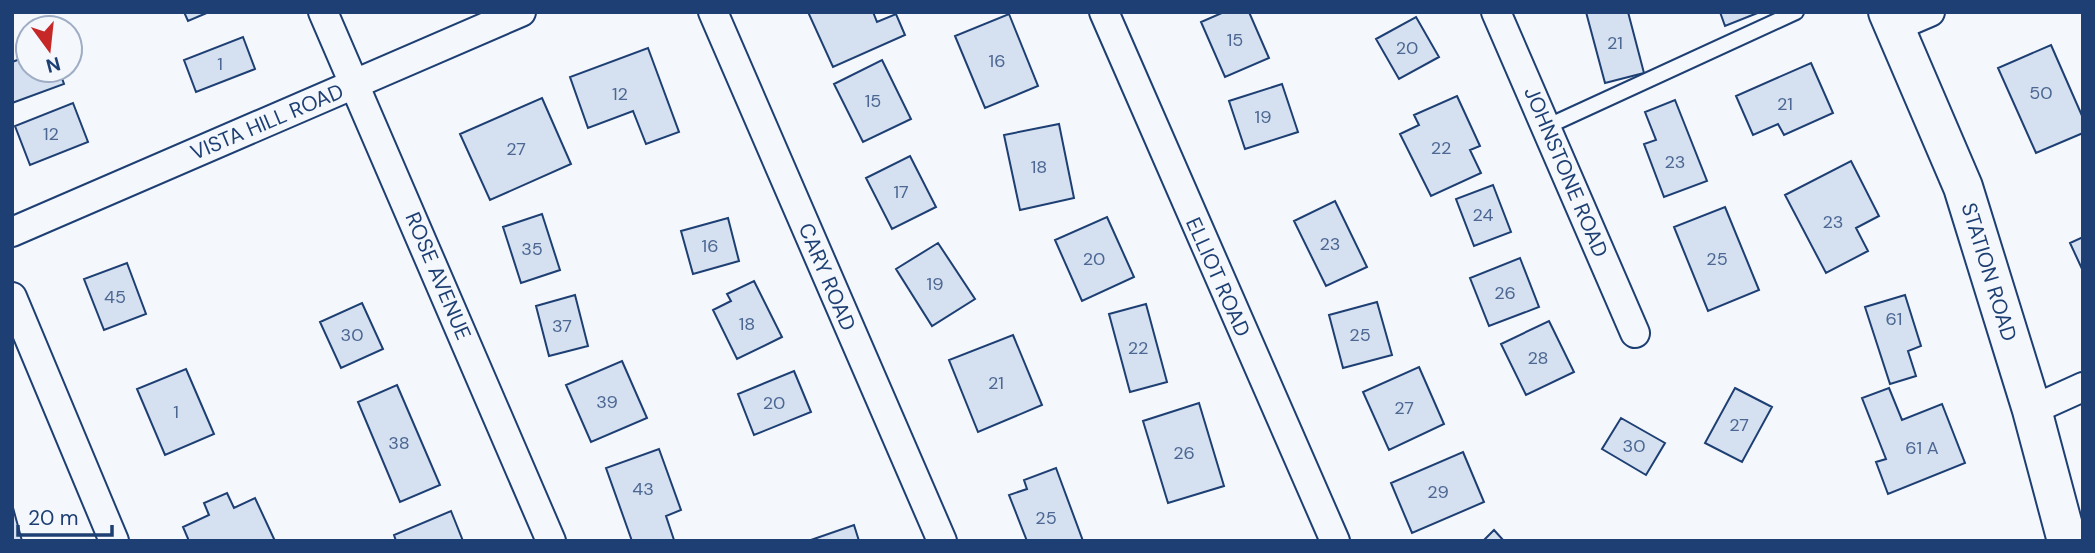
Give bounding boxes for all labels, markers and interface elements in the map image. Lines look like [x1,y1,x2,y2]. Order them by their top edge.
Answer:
north arrow [14,14,84,84]
house number: 15 [1227,28,1243,52]
house number: 21 [1607,31,1623,55]
house number: 20 [1396,36,1418,60]
house number: 16 [989,49,1005,73]
text: N [43,51,63,79]
house number: 1 [217,52,223,76]
street label: VISTA HILL ROAD [186,77,348,167]
house number: 50 [2029,81,2053,105]
house number: 12 [612,82,628,106]
street label: JOHNSTONE ROAD [1517,82,1615,262]
house number: 15 [865,89,881,113]
house number: 21 [1777,92,1793,116]
house number: 19 [1255,105,1271,129]
house number: 12 [43,122,59,146]
house number: 22 [1431,136,1451,160]
house number: 27 [506,137,526,161]
house number: 23 [1664,150,1686,174]
house number: 18 [1031,155,1047,179]
house number: 17 [893,180,909,204]
street label: STATION ROAD [1955,199,2023,345]
house number: 24 [1473,203,1494,227]
street label: ROSE AVENUE [398,208,478,344]
house number: 23 [1822,210,1844,234]
street label: ELLIOT ROAD [1179,213,1257,341]
street label: CARY ROAD [792,219,862,335]
house number: 23 [1319,232,1341,256]
house number: 16 [702,234,718,258]
house number: 35 [521,237,543,261]
house number: 20 [1083,247,1105,271]
house number: 25 [1706,247,1728,271]
house number: 19 [927,272,943,296]
house number: 26 [1494,281,1516,305]
house number: 45 [104,285,126,309]
house number: 61 [1886,307,1902,331]
house number: 18 [739,312,755,336]
house number: 37 [552,314,572,338]
house number: 30 [341,323,363,347]
house number: 25 [1349,323,1371,347]
house number: 22 [1128,336,1148,360]
house number: 28 [1527,346,1549,370]
house number: 21 [988,371,1004,395]
house number: 39 [596,390,618,414]
house number: 20 [763,391,785,415]
house number: 27 [1394,396,1414,420]
house number: 1 [173,400,179,424]
house number: 27 [1729,413,1749,437]
house number: 38 [388,431,410,455]
house number: 30 [1623,434,1645,458]
house number: 61 A [1905,436,1939,460]
house number: 26 [1173,441,1195,465]
house number: 43 [632,477,654,501]
house number: 29 [1427,480,1449,504]
scale bar [18,494,112,538]
text: 20 m [28,504,79,532]
house number: 25 [1035,506,1057,530]

